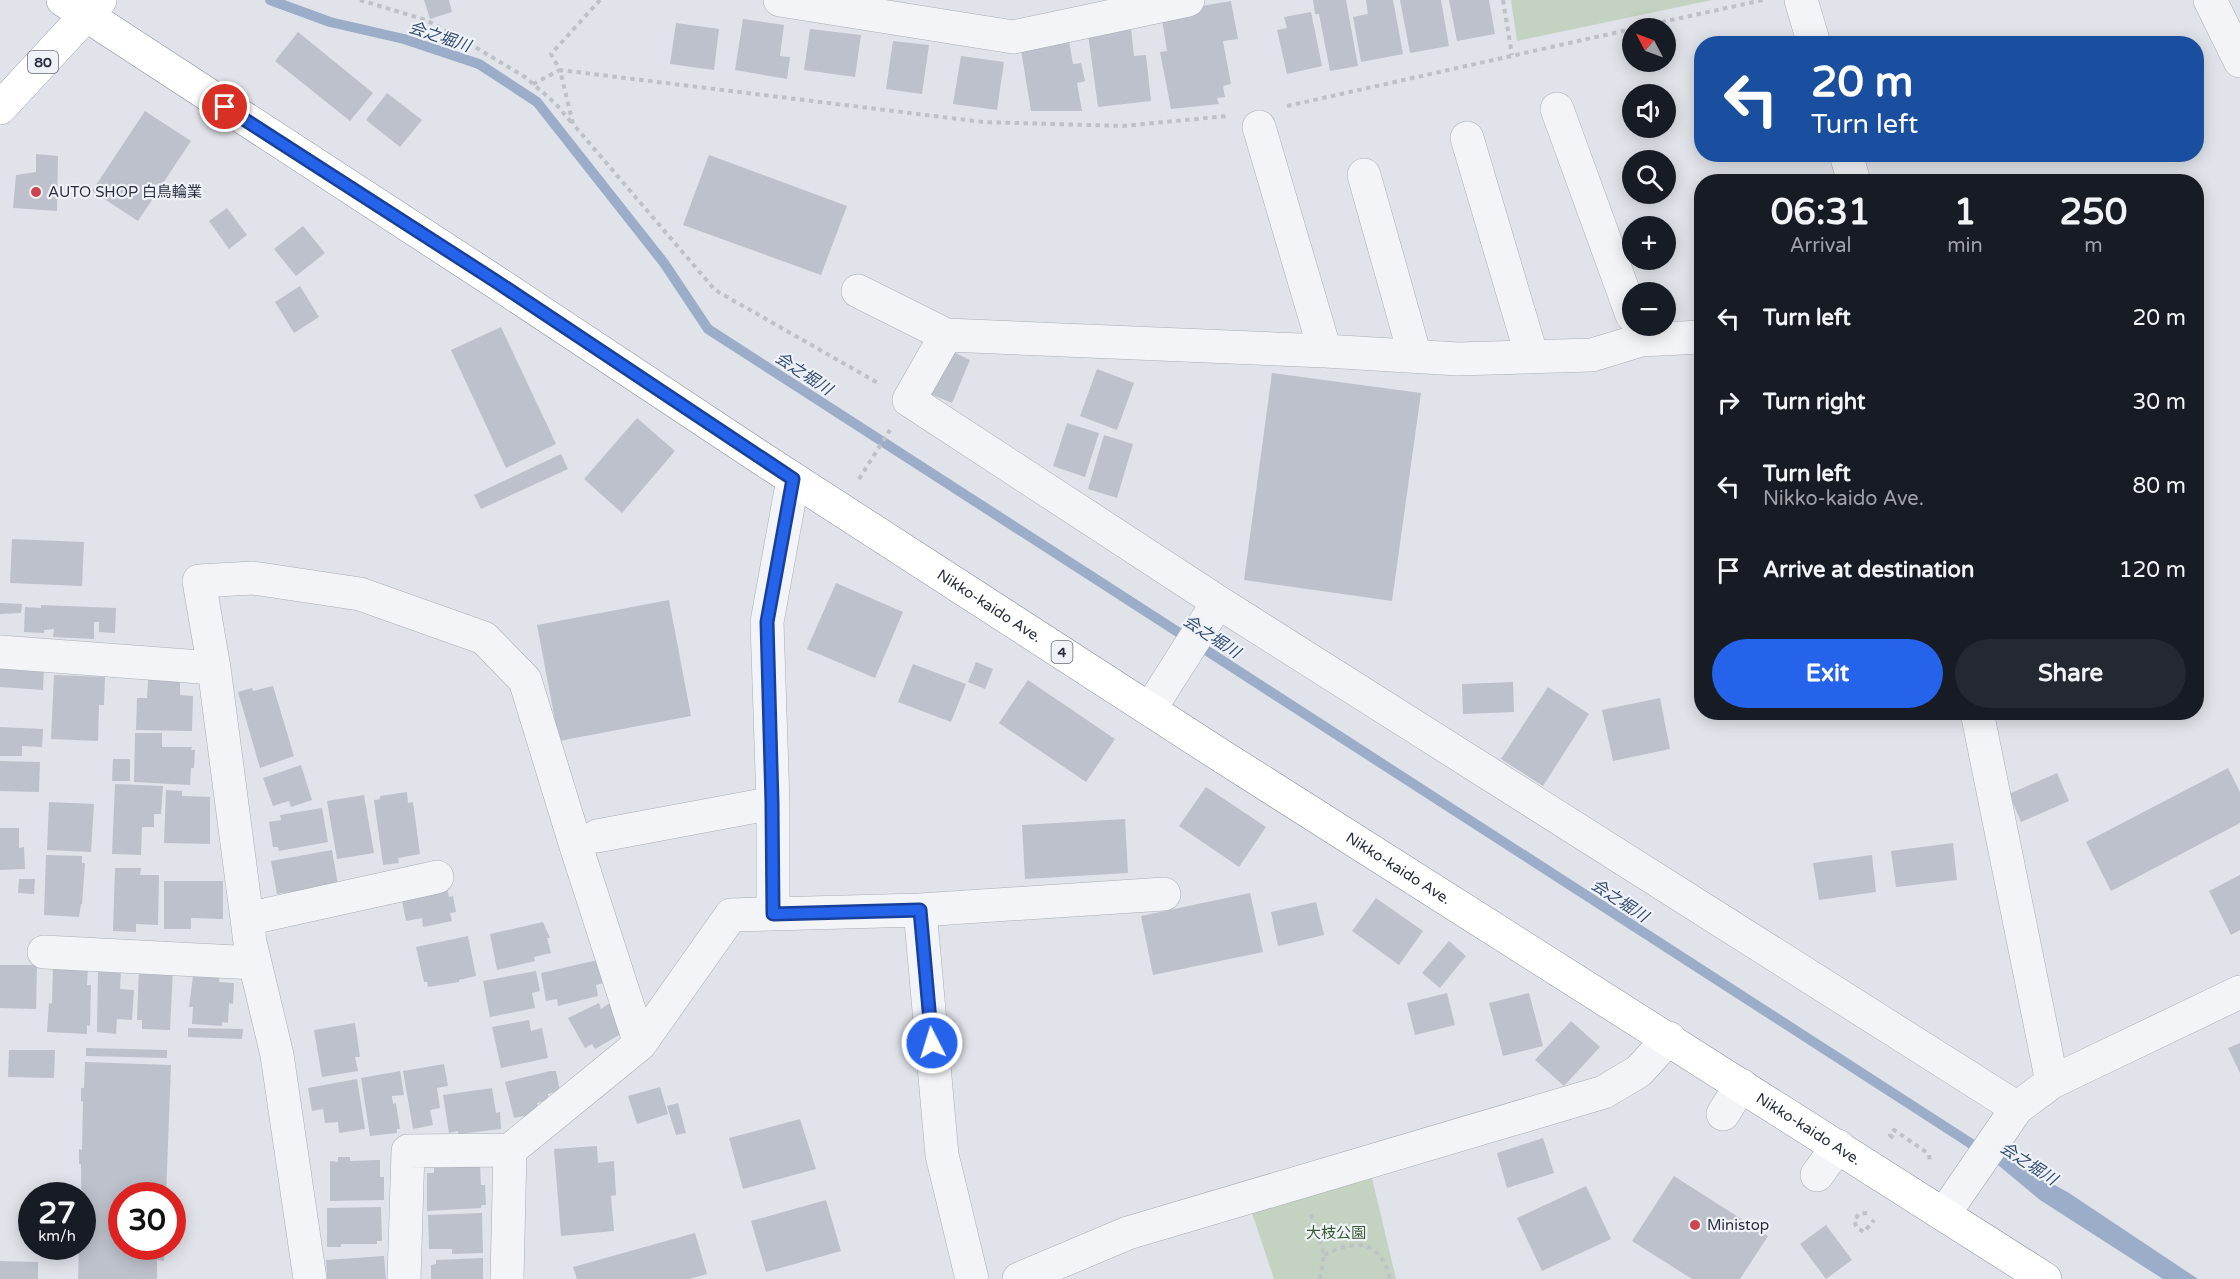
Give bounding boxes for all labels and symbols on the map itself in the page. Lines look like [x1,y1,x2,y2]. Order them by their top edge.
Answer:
water label: 会之堀川 [406,18,475,57]
north arrow [1622,18,1676,72]
road number: 80 [28,51,58,73]
pin [199,81,250,132]
place label: AUTO SHOP 白鳥輪業 [48,183,202,201]
marker: AUTO SHOP 白鳥輪業 [29,185,43,199]
water label: 会之堀川 [771,348,837,401]
street label: Nikko-kaido Ave. [934,566,1045,646]
water label: 会之堀川 [1179,611,1245,664]
road number: 4 [1052,641,1072,663]
street label: Nikko-kaido Ave. [1343,828,1454,908]
water label: 会之堀川 [1587,875,1653,928]
position arrow [900,1011,964,1075]
street label: Nikko-kaido Ave. [1753,1089,1865,1169]
water label: 会之堀川 [1996,1138,2062,1191]
speed limit sign: 30 [108,1182,186,1260]
place label: Ministop [1707,1216,1769,1234]
marker: Ministop [1688,1218,1702,1232]
park label: 大枝公園 [1306,1224,1366,1242]

